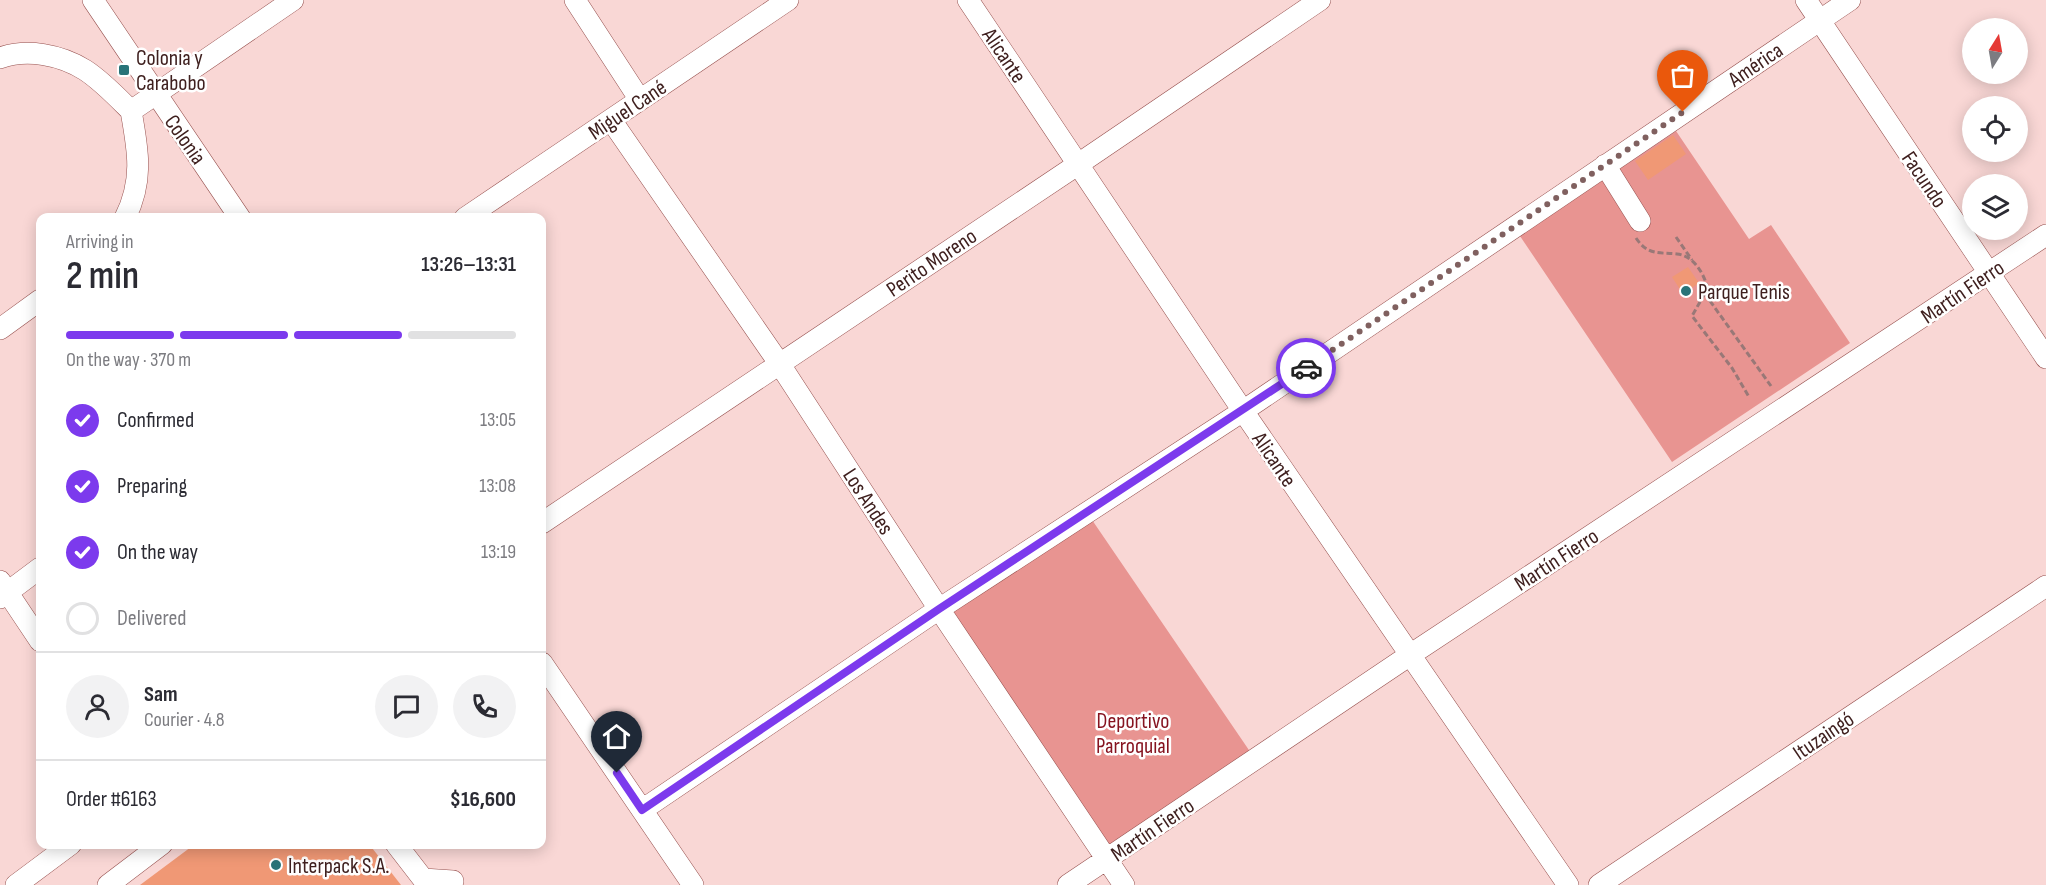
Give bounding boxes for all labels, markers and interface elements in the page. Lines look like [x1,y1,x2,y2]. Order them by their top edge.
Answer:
north arrow [1962,18,2028,84]
map controls [1962,18,2028,240]
street label: Alicante [975,22,1032,88]
street label: América [1723,37,1788,94]
place label: Colonia y Carabobo [136,45,206,97]
pin [1657,50,1708,112]
icon: bag [1666,59,1699,92]
marker: Colonia y Carabobo [117,63,131,77]
street label: Miguel Cané [584,74,672,146]
button: locate [1962,96,2028,162]
street label: Colonia [158,110,212,170]
street label: Facundo [1895,147,1952,213]
button: layers [1962,174,2028,240]
street label: Perito Moreno [881,223,982,303]
text: Arriving in [66,230,134,254]
text: 13:26–13:31 [421,251,516,278]
text: 2 min [66,253,139,300]
street label: Martín Fierro [1916,255,2010,330]
place label: Parque Tenis [1698,279,1790,306]
marker: Parque Tenis [1679,284,1693,298]
courier [1276,338,1336,398]
text: On the way · 370 m [66,348,191,372]
icon: car [1290,352,1323,385]
icon: check [66,404,99,437]
text: Confirmed [117,407,194,434]
text: 13:05 [480,408,516,432]
street label: Alicante [1245,426,1302,492]
street label: Los Andes [836,464,899,540]
icon: check [66,470,99,503]
text: Preparing [117,473,187,500]
text: 13:08 [479,474,516,498]
street label: Martín Fierro [1510,523,1604,597]
icon: check [66,536,99,569]
text: On the way [117,539,198,566]
text: 13:19 [481,540,516,564]
text: Delivered [117,605,186,632]
button: person [66,675,129,738]
button: chat [375,675,438,738]
button: phone [453,675,516,738]
text: Sam [144,681,178,708]
street label: Ituzaingó [1788,706,1860,766]
text: Courier · 4.8 [144,708,225,732]
park label: Deportivo Parroquial [1096,708,1170,760]
pin [591,711,642,773]
icon: home [600,720,633,753]
text: Order #6163 [66,786,157,813]
text: $16,600 [450,786,516,813]
street label: Martín Fierro [1106,793,1200,868]
place label: Interpack S.A. [288,853,389,880]
marker: Interpack S.A. [269,858,283,872]

